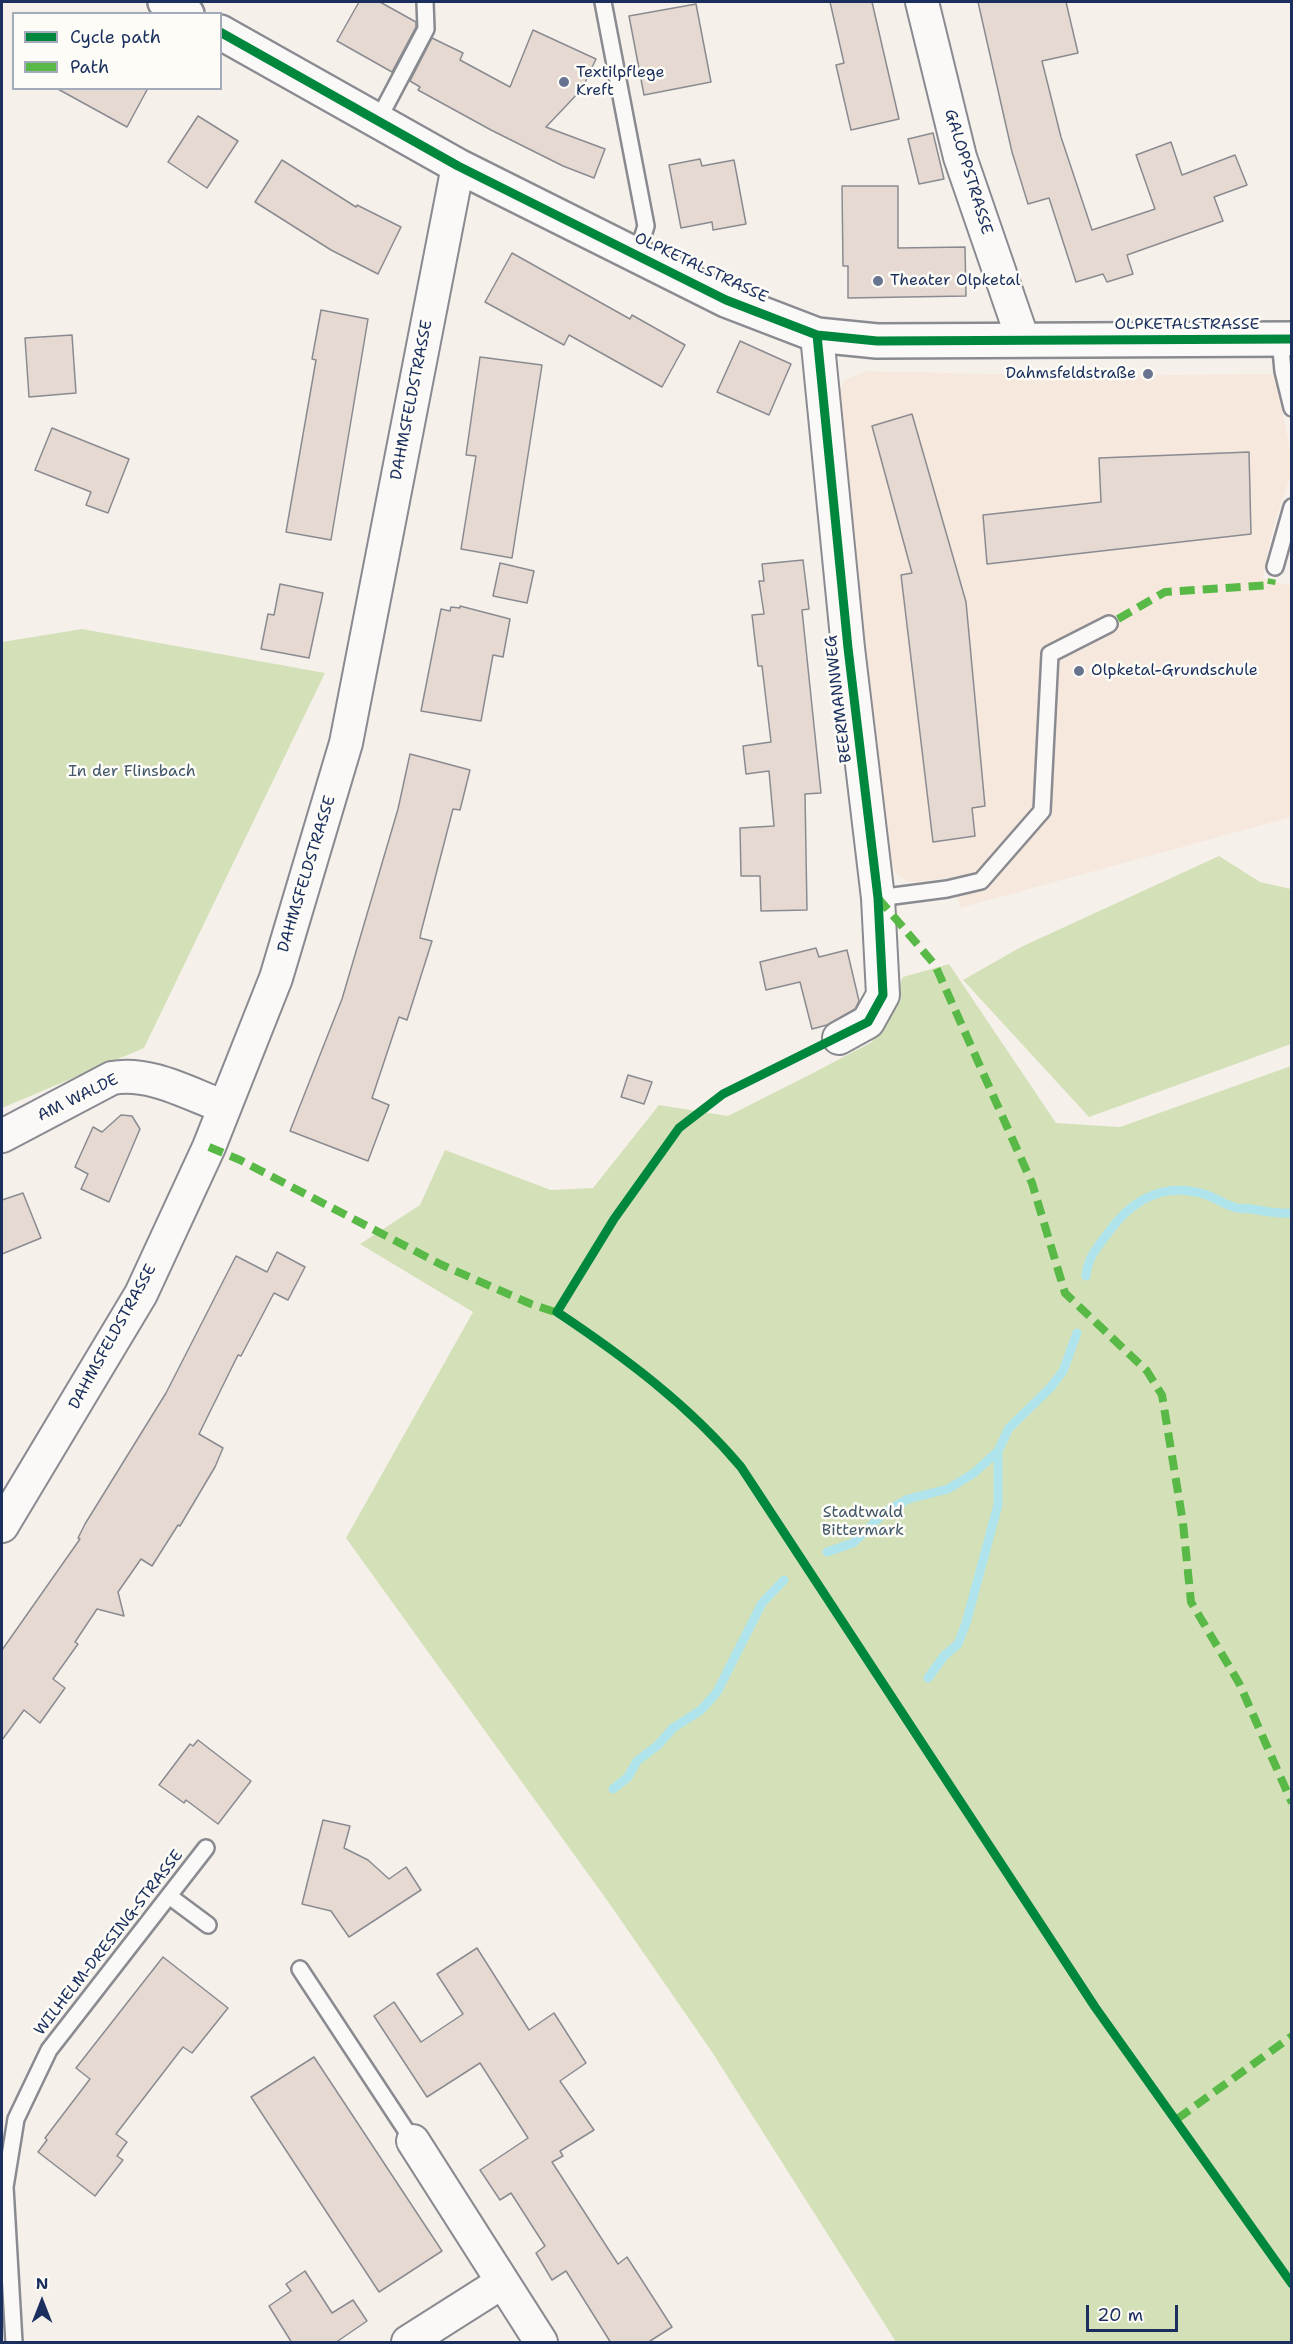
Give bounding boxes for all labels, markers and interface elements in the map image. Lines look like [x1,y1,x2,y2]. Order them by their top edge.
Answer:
legend [12,12,222,90]
text: Cycle path [70,25,161,49]
text: Path [70,55,109,79]
place label: Textilpflege Kreft [576,63,665,101]
marker: Textilpflege Kreft [557,75,571,89]
street label: GALOPPSTRASSE [940,107,996,237]
street label: OLPKETALSTRASSE [631,229,771,307]
place label: Theater Olpketal [890,271,1020,291]
marker: Theater Olpketal [871,274,885,288]
street label: OLPKETALSTRASSE [1114,315,1260,335]
street label: DAHMSFELDSTRASSE [387,318,437,482]
place label: Dahmsfeldstraße [1006,364,1136,384]
marker: Dahmsfeldstraße [1141,367,1155,381]
street label: BEERMANNWEG [822,634,856,764]
place label: Olpketal-Grundschule [1091,661,1258,681]
marker: Olpketal-Grundschule [1072,664,1086,678]
park label: In der Flinsbach [68,762,196,782]
street label: DAHMSFELDSTRASSE [274,793,340,955]
street label: AM WALDE [34,1070,122,1126]
street label: DAHMSFELDSTRASSE [65,1261,161,1413]
park label: Stadtwald Bittermark [822,1503,904,1541]
street label: WILHELM-DRESING-STRASSE [31,1846,187,2040]
north arrow [12,2272,72,2332]
text: N [36,2273,48,2294]
scale bar [1089,2293,1180,2331]
text: 20 m [1097,2303,1143,2327]

